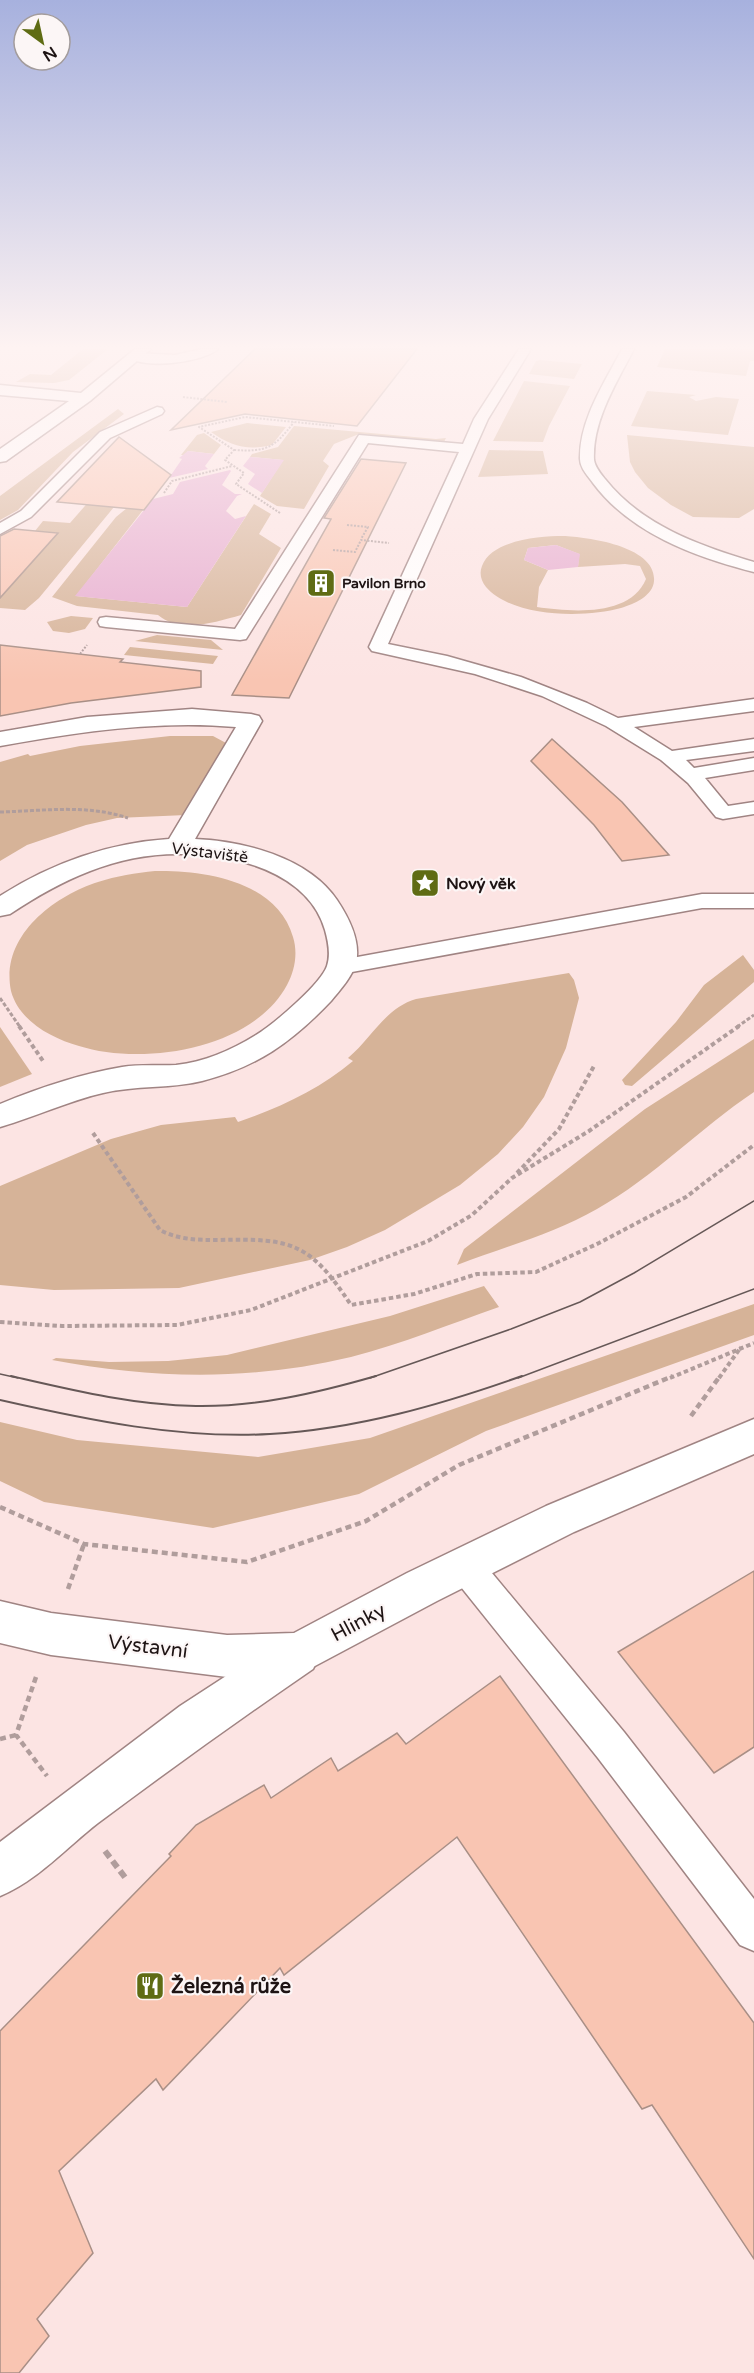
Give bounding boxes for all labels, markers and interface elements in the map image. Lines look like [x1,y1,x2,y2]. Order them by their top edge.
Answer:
north arrow [12,12,72,72]
text: N [39,42,60,66]
building icon: Pavilon Brno [305,567,337,599]
place label: Pavilon Brno [342,575,426,592]
street label: Výstaviště [170,838,249,868]
place icon: Nový věk [409,867,441,899]
place label: Nový věk [446,874,516,894]
street label: Hlinky [327,1598,390,1647]
street label: Výstavní [107,1630,189,1664]
restaurant icon: Železná růže [134,1970,166,2002]
place label: Železná růže [171,1974,291,1999]

